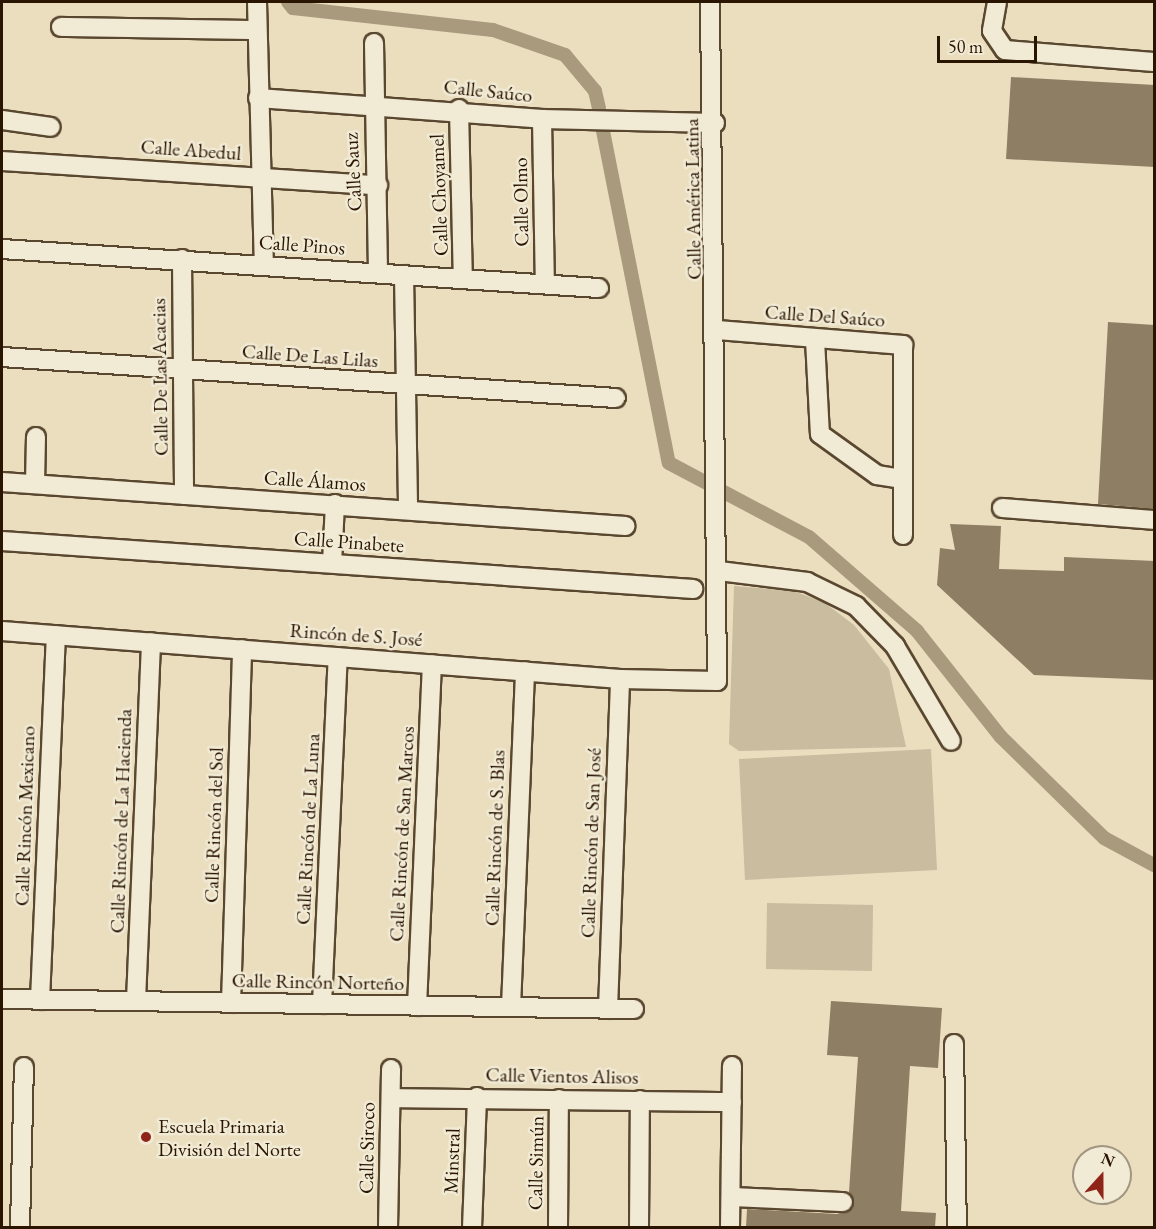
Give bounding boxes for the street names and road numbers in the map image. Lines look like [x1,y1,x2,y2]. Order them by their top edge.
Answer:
street label: Calle Saúco [442,74,534,108]
street label: Calle América Latina [680,118,706,280]
street label: Calle Sauz [339,132,367,212]
street label: Calle Choyamel [425,134,453,256]
street label: Calle Abedul [140,135,242,165]
street label: Calle Olmo [508,157,534,247]
street label: Calle Pinos [258,230,346,260]
street label: Calle De Las Acacias [147,298,173,456]
street label: Calle Del Saúco [764,300,886,332]
street label: Calle De Las Lilas [241,339,379,373]
street label: Calle Álamos [263,465,367,497]
street label: Calle Pinabete [293,526,405,558]
street label: Rincón de S. José [289,618,423,652]
street label: Calle Rincón de La Hacienda [105,708,137,934]
street label: Calle Rincón Mexicano [10,725,40,907]
street label: Calle Rincón de San Marcos [384,726,420,942]
street label: Calle Rincón de La Luna [291,733,325,925]
street label: Calle Rincón del Sol [199,747,229,903]
street label: Calle Rincón de San José [576,748,606,938]
street label: Calle Rincón de S. Blas [480,749,510,927]
street label: Calle Rincón Norteño [232,968,404,996]
street label: Calle Vientos Alisos [485,1063,639,1089]
street label: Calle Siroco [354,1102,380,1194]
street label: Calle Simún [523,1116,549,1210]
street label: Minstral [439,1128,465,1194]

